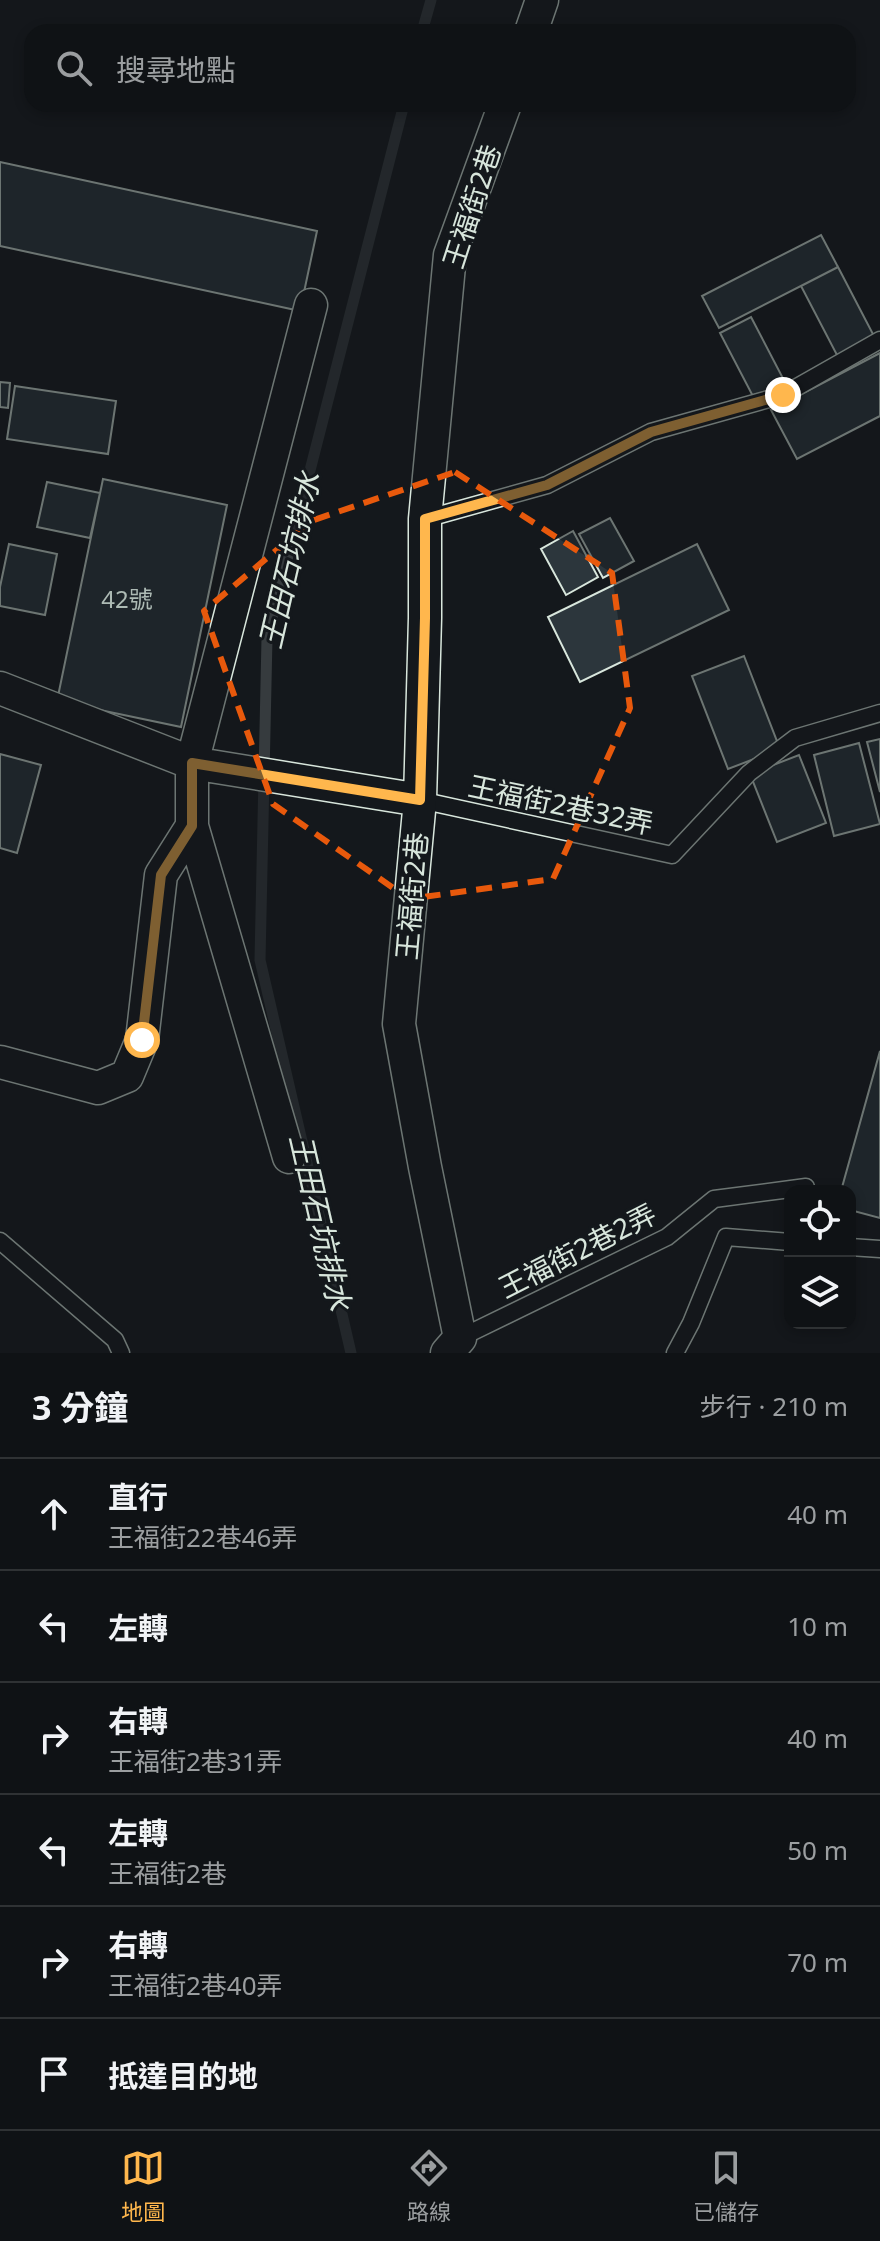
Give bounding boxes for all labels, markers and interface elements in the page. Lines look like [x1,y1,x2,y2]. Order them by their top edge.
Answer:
search box [24,24,856,112]
icon: search [52,46,96,90]
text: 搜尋地點 [116,49,236,90]
street label: 王福街2巷 [433,139,509,273]
route end [765,377,801,413]
water label: 王田石坑排水 [249,466,330,652]
house number: 42號 [101,582,153,615]
street label: 王福街2巷32弄 [465,766,657,842]
street label: 王福街2巷 [386,831,436,961]
route start [124,1022,160,1058]
water label: 王田石坑排水 [281,1130,362,1316]
map controls [784,1185,856,1329]
button: locate [784,1185,856,1257]
street label: 王福街2巷2弄 [492,1194,662,1306]
button: layers [784,1257,856,1329]
text: 3 分鐘 [32,1384,128,1430]
text: 步行 · 210 m [700,1388,848,1424]
text: 直行 [108,1476,168,1517]
icon: ahead [32,1492,76,1536]
text: 40 m [787,1496,848,1532]
text: 王福街22巷46弄 [108,1519,298,1555]
icon: left [32,1604,76,1648]
text: 左轉 [108,1607,168,1648]
text: 10 m [787,1608,848,1644]
text: 右轉 [108,1700,168,1741]
icon: right [32,1716,76,1760]
text: 40 m [787,1720,848,1756]
text: 王福街2巷31弄 [108,1743,283,1779]
text: 左轉 [108,1812,168,1853]
icon: left [32,1828,76,1872]
text: 50 m [787,1832,848,1868]
text: 王福街2巷 [108,1855,227,1891]
text: 右轉 [108,1924,168,1965]
icon: right [32,1940,76,1984]
text: 70 m [787,1944,848,1980]
text: 王福街2巷40弄 [108,1967,283,2003]
icon: arrive [32,2052,76,2096]
text: 抵達目的地 [108,2055,258,2096]
tab: 地圖 [121,2146,165,2226]
tab: 路線 [407,2146,451,2226]
tab: 已儲存 [693,2146,759,2226]

